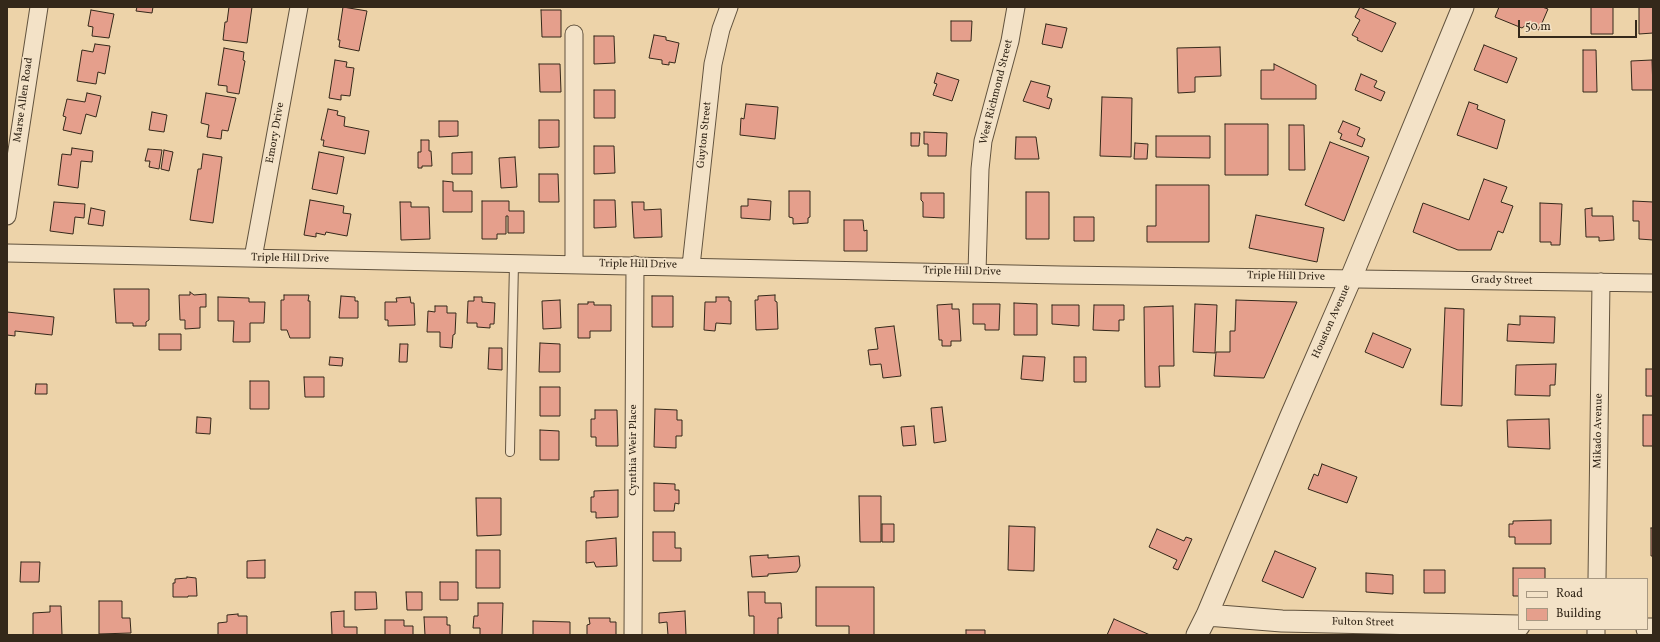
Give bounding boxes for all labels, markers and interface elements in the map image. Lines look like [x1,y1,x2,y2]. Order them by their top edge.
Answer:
scale bar [1520,12,1639,38]
text: 50 m [1525,19,1551,35]
street label: West Richmond Street [978,38,1016,146]
street label: Marse Allen Road [12,57,36,143]
street label: Emory Drive [264,101,288,165]
street label: Guyton Street [695,101,715,169]
street label: Triple Hill Drive [251,252,329,266]
street label: Triple Hill Drive [599,258,677,272]
street label: Triple Hill Drive [923,265,1001,279]
street label: Triple Hill Drive [1247,270,1325,284]
street label: Grady Street [1471,274,1533,288]
street label: Houston Avenue [1310,283,1354,361]
street label: Mikado Avenue [1592,393,1606,469]
street label: Cynthia Weir Place [627,404,641,496]
legend [1518,578,1648,630]
text: Road [1556,586,1583,602]
text: Building [1556,606,1601,622]
street label: Fulton Street [1332,616,1394,630]

